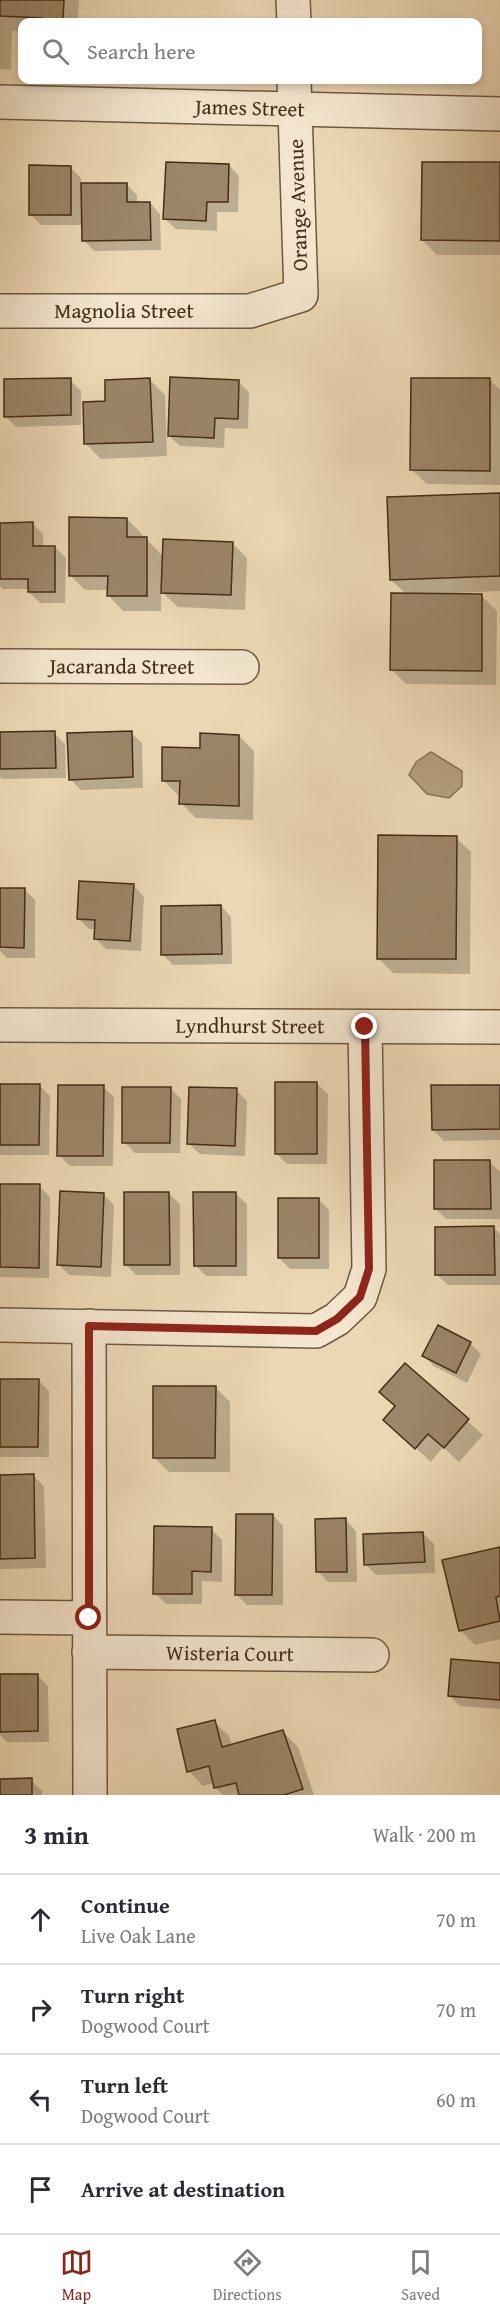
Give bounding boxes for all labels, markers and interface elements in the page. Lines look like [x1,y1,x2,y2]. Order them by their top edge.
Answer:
search box [18,18,482,84]
icon: search [39,35,72,68]
text: Search here [87,35,196,67]
street label: James Street [192,91,306,124]
street label: Orange Avenue [280,138,315,272]
street label: Magnolia Street [54,295,194,326]
street label: Jacaranda Street [46,650,195,682]
street label: Lyndhurst Street [175,1010,325,1041]
route end [351,1013,377,1039]
route start [75,1604,101,1630]
street label: Wisteria Court [166,1637,295,1669]
text: 3 min [24,1815,89,1854]
text: Walk · 200 m [373,1820,476,1849]
text: Continue [81,1889,170,1921]
icon: ahead [24,1903,57,1936]
text: 70 m [436,1905,476,1934]
text: Live Oak Lane [81,1921,196,1950]
text: Turn right [81,1979,184,2011]
icon: right [24,1993,57,2026]
text: 70 m [436,1995,476,2024]
text: Dogwood Court [81,2011,210,2040]
text: Turn left [81,2069,168,2101]
icon: left [24,2083,57,2116]
text: 60 m [436,2085,476,2114]
text: Dogwood Court [81,2101,210,2130]
icon: arrive [24,2173,57,2206]
text: Arrive at destination [81,2173,285,2205]
tab: Map [60,2246,93,2306]
tab: Directions [213,2246,282,2306]
tab: Saved [401,2246,440,2306]

